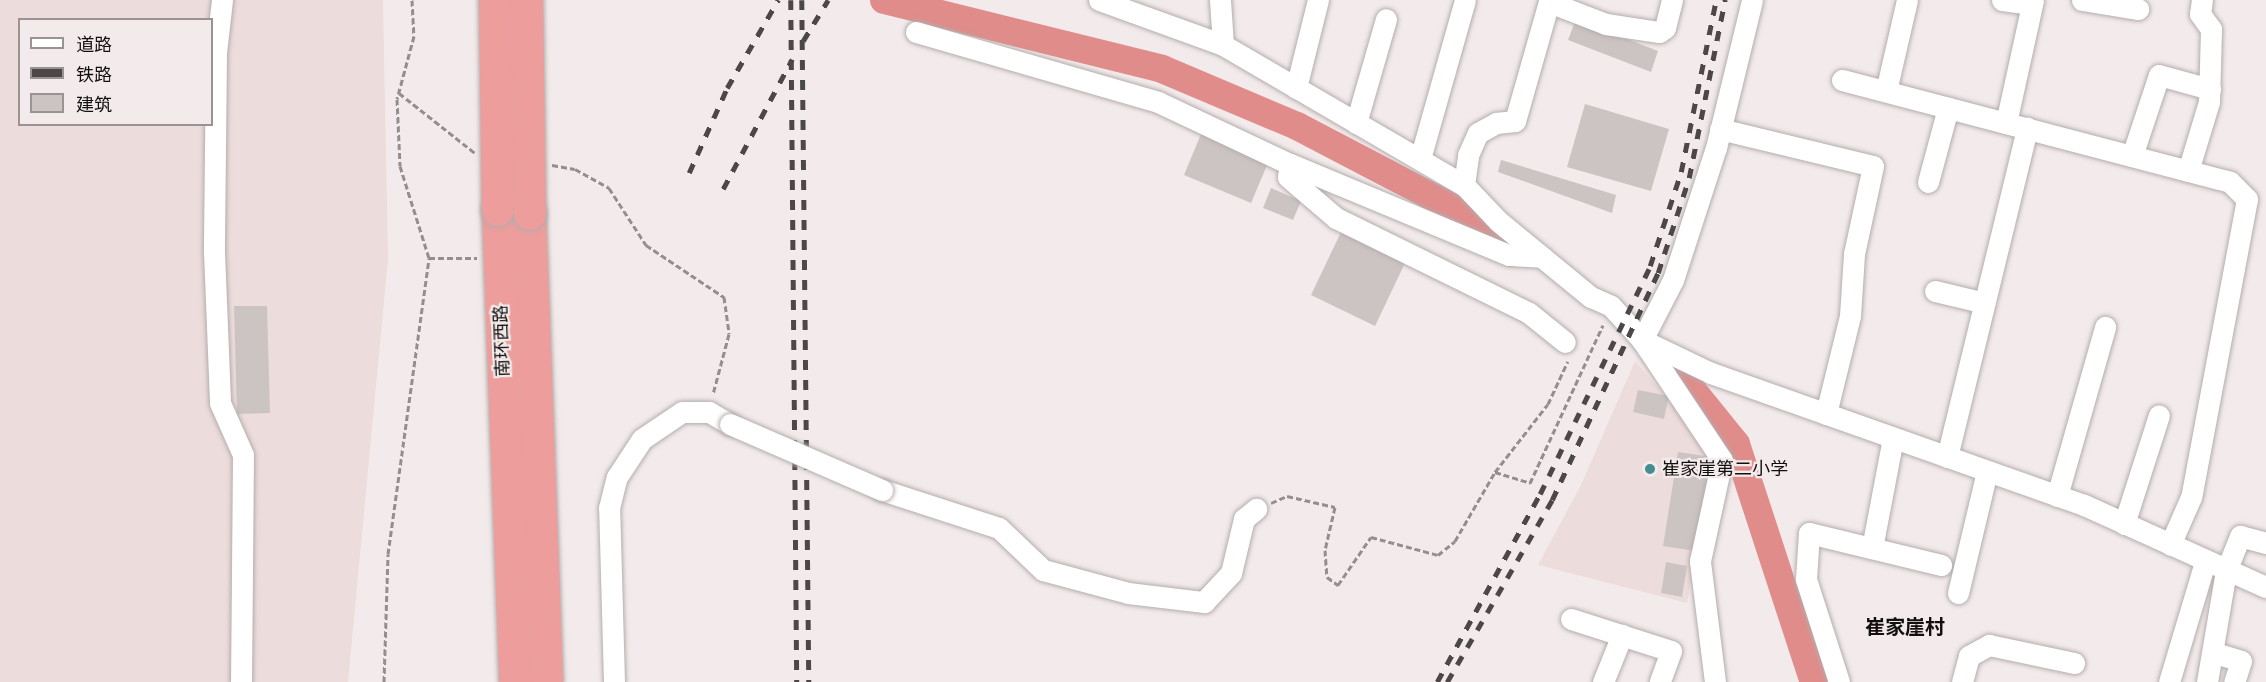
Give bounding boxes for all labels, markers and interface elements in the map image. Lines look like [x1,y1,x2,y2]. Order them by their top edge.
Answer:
legend [18,18,213,126]
text: 道路 [76,33,112,56]
text: 铁路 [76,63,112,86]
text: 建筑 [76,93,112,116]
street label: 南环西路 [490,305,514,377]
place label: 崔家崖第二小学 [1662,458,1788,480]
marker: 崔家崖第二小学 [1643,462,1657,476]
district label: 崔家崖村 [1865,614,1945,638]

